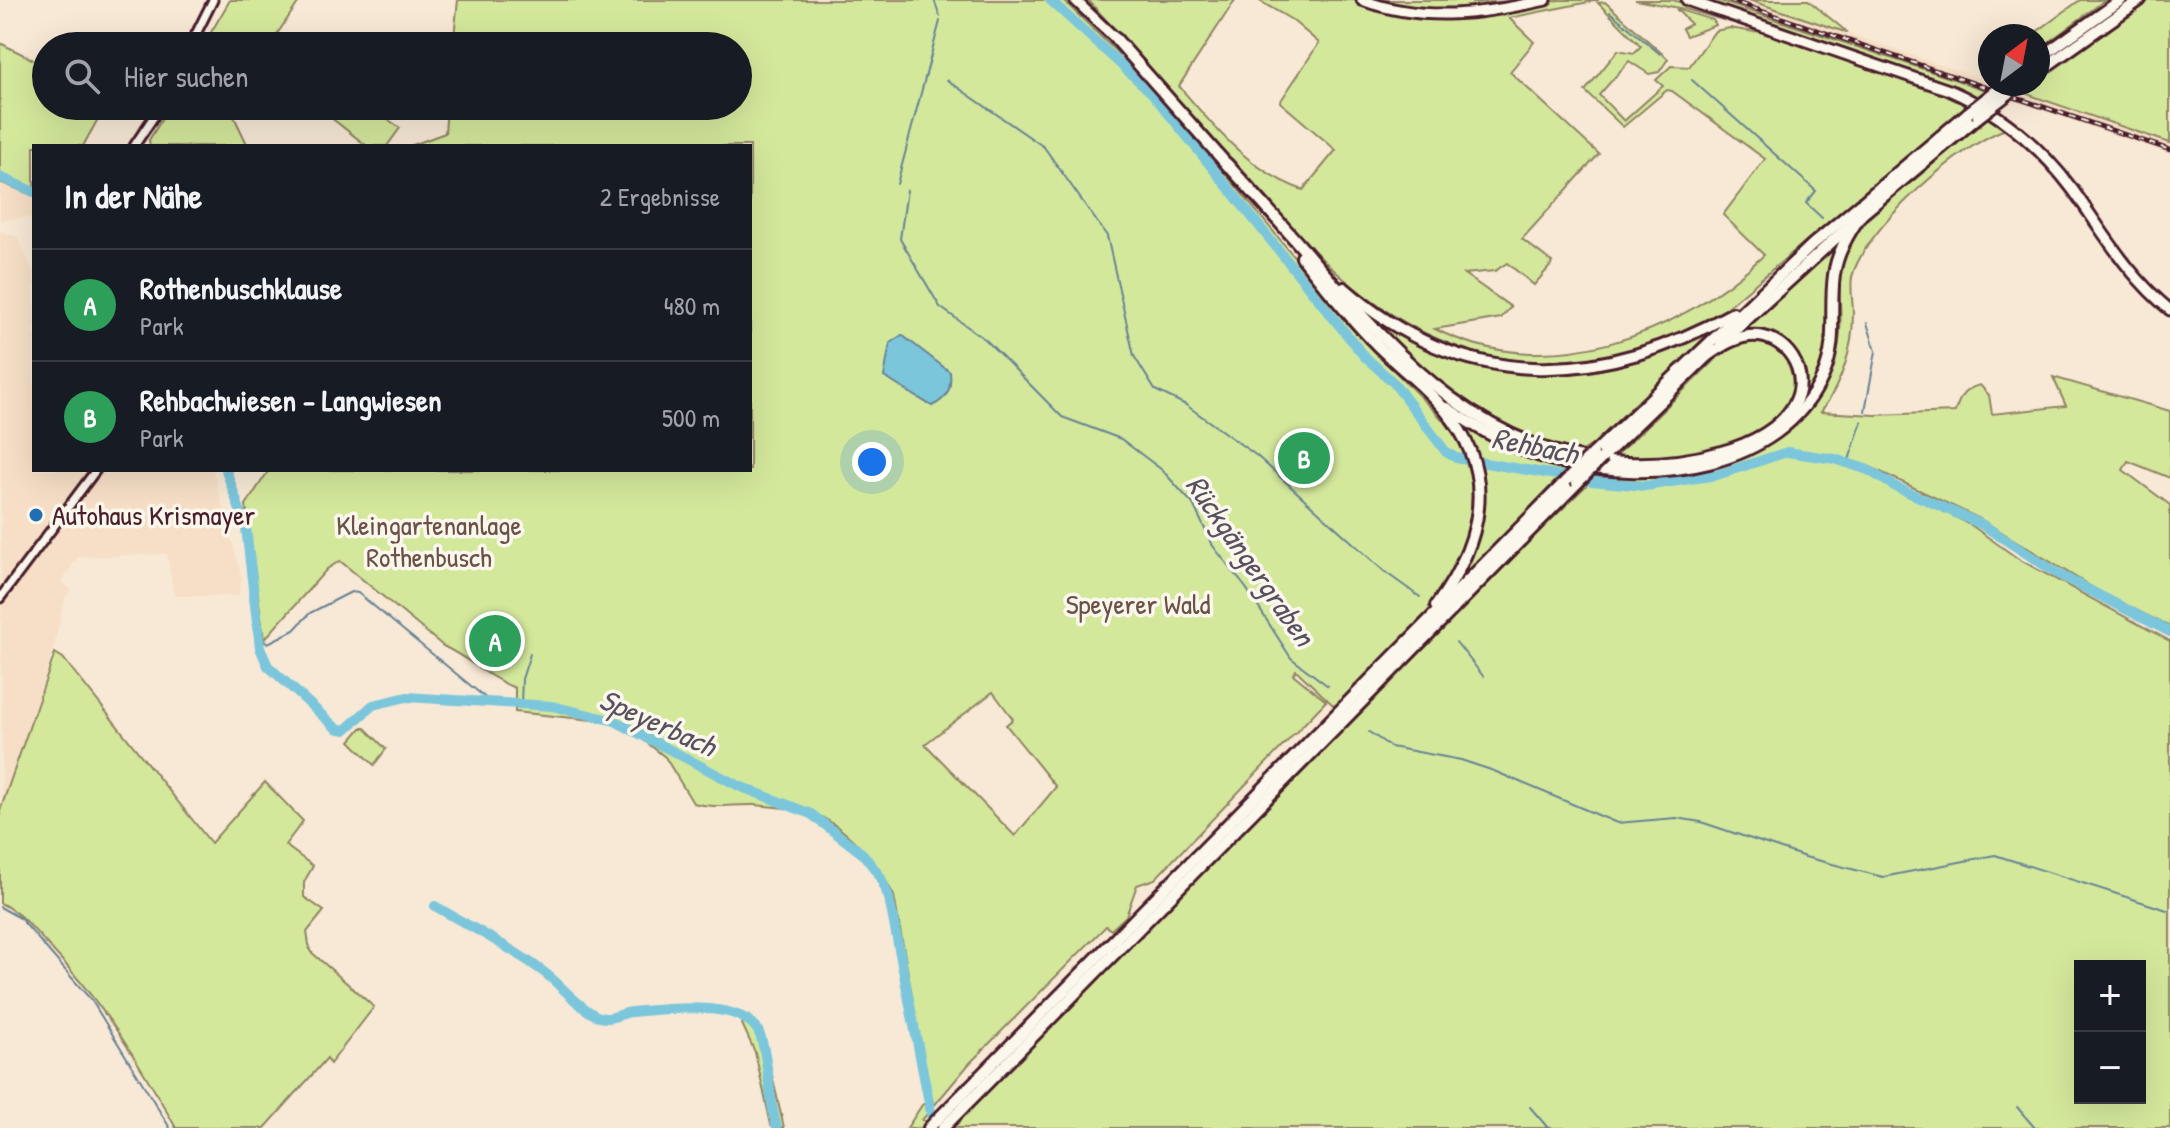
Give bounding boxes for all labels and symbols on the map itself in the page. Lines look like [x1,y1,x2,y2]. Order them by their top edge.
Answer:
north arrow [1978,24,2050,96]
water label: Rehbach [1489,417,1584,473]
pin: B [1278,428,1330,488]
your location [852,442,892,482]
water label: Rückgängergraben [1177,467,1326,656]
place label: Autohaus Krismayer [52,496,255,534]
marker: Autohaus Krismayer [27,506,45,524]
park label: Kleingartenanlage Rothenbusch [336,506,522,576]
park label: Speyerer Wald [1066,585,1210,623]
pin: A [469,611,521,671]
water label: Speyerbach [593,679,725,767]

